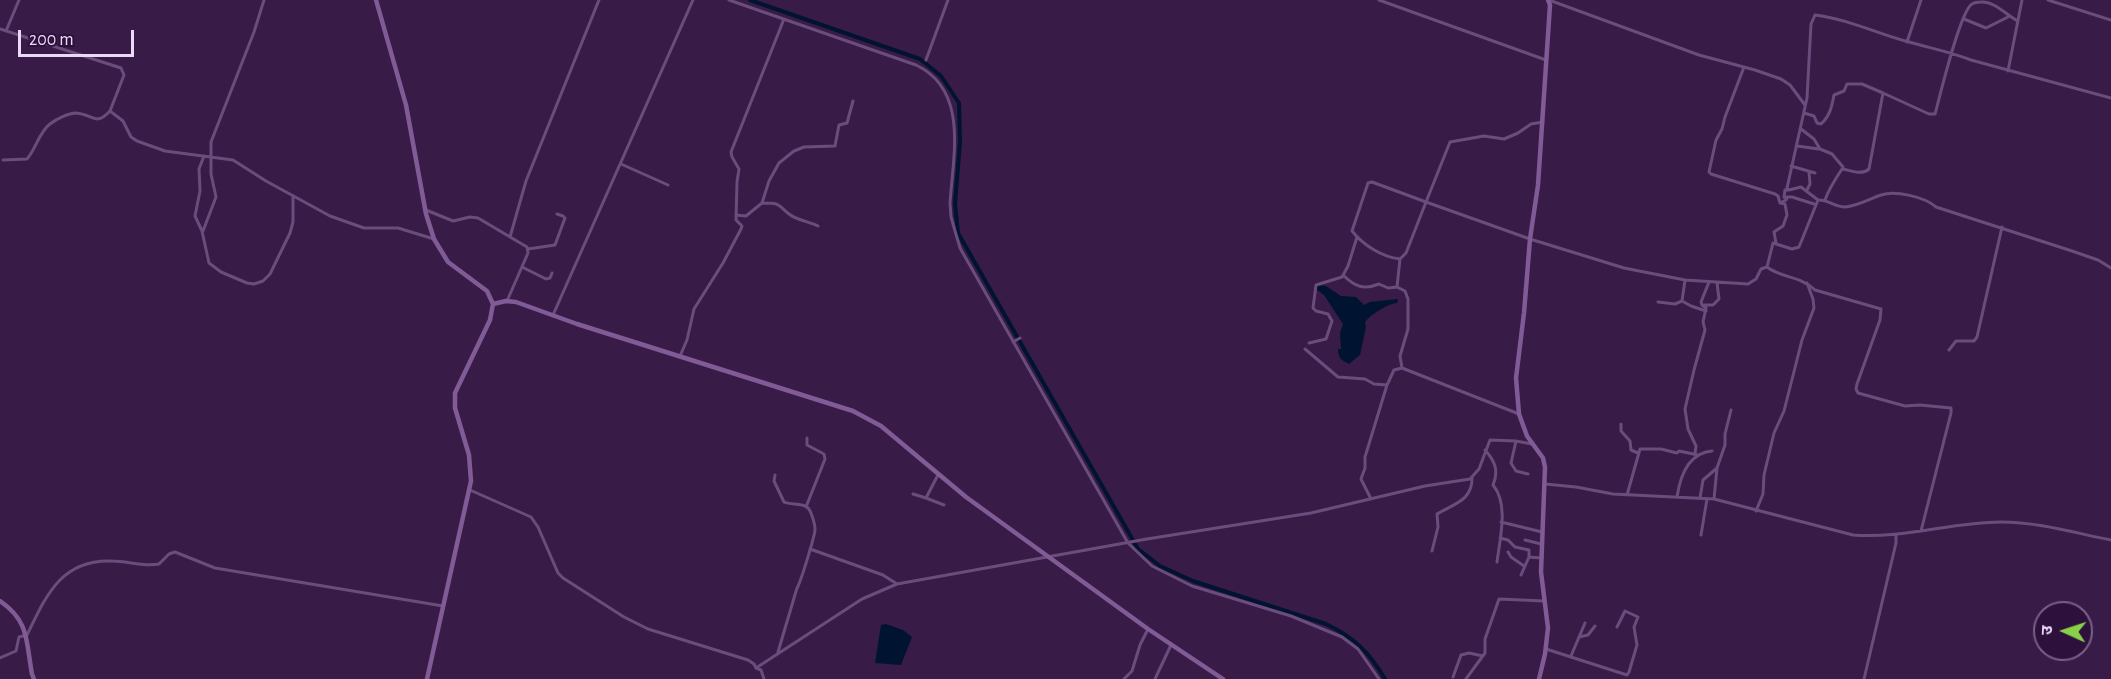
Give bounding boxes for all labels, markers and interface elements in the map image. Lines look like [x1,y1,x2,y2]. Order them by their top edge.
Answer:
scale bar [21,18,136,56]
text: 200 m [29,31,74,49]
north arrow [2033,601,2093,661]
text: उ [2039,625,2055,635]

